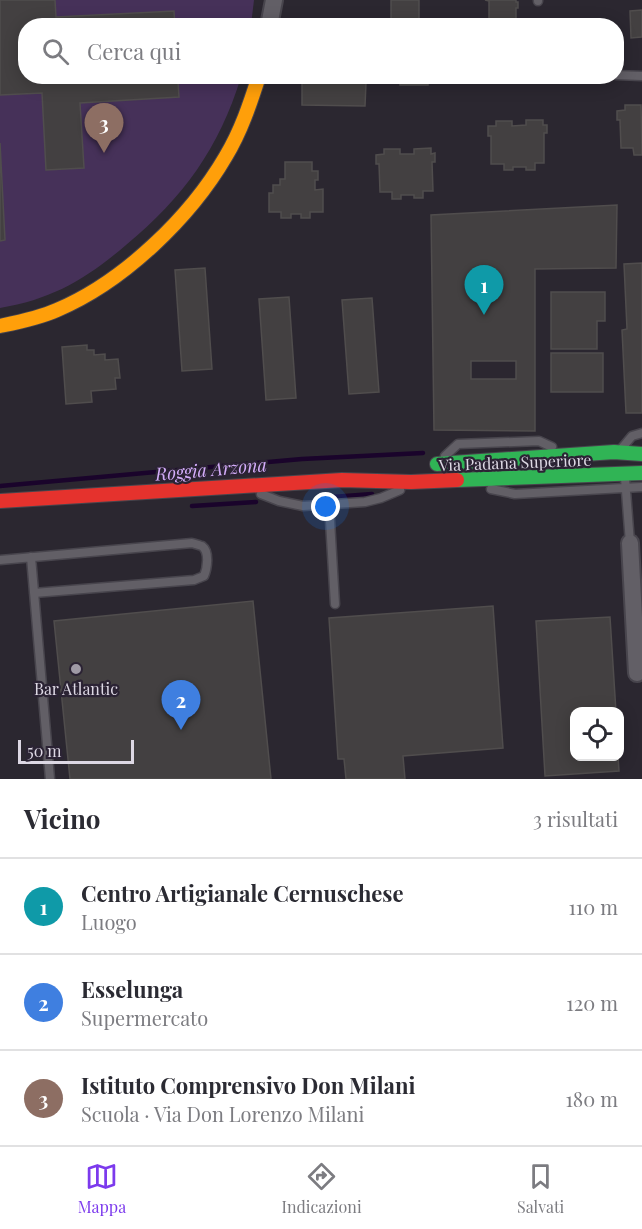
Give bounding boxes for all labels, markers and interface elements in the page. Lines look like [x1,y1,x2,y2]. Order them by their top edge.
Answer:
search box [18,18,624,84]
icon: search [39,35,72,68]
text: Cerca qui [87,36,181,66]
pin: 3 [84,104,124,153]
pin: 1 [464,266,504,315]
street label: Via Padana Superiore [437,449,592,475]
water label: Roggia Arzona [153,452,268,486]
your location [311,492,340,521]
marker: Bar Atlantic [69,662,83,676]
place label: Bar Atlantic [34,678,118,699]
pin: 2 [162,680,201,730]
map controls [570,707,624,761]
button: locate [570,707,624,761]
scale bar [18,737,134,764]
text: 50 m [27,740,61,761]
text: Vicino [24,801,101,836]
text: 3 risultati [533,805,618,832]
text: Centro Artigianale Cernuschese [81,878,404,908]
text: 1 [40,893,47,920]
text: 110 m [568,893,618,920]
text: Luogo [81,908,137,935]
text: Esselunga [81,974,183,1004]
text: 2 [38,989,49,1016]
text: 120 m [566,989,618,1016]
text: Supermercato [81,1004,208,1031]
text: Istituto Comprensivo Don Milani [81,1070,415,1100]
text: 3 [39,1085,48,1112]
text: 180 m [565,1085,618,1112]
text: Scuola · Via Don Lorenzo Milani [81,1100,364,1127]
tab: Mappa [78,1160,126,1217]
tab: Indicazioni [282,1160,362,1217]
tab: Salvati [517,1160,564,1217]

